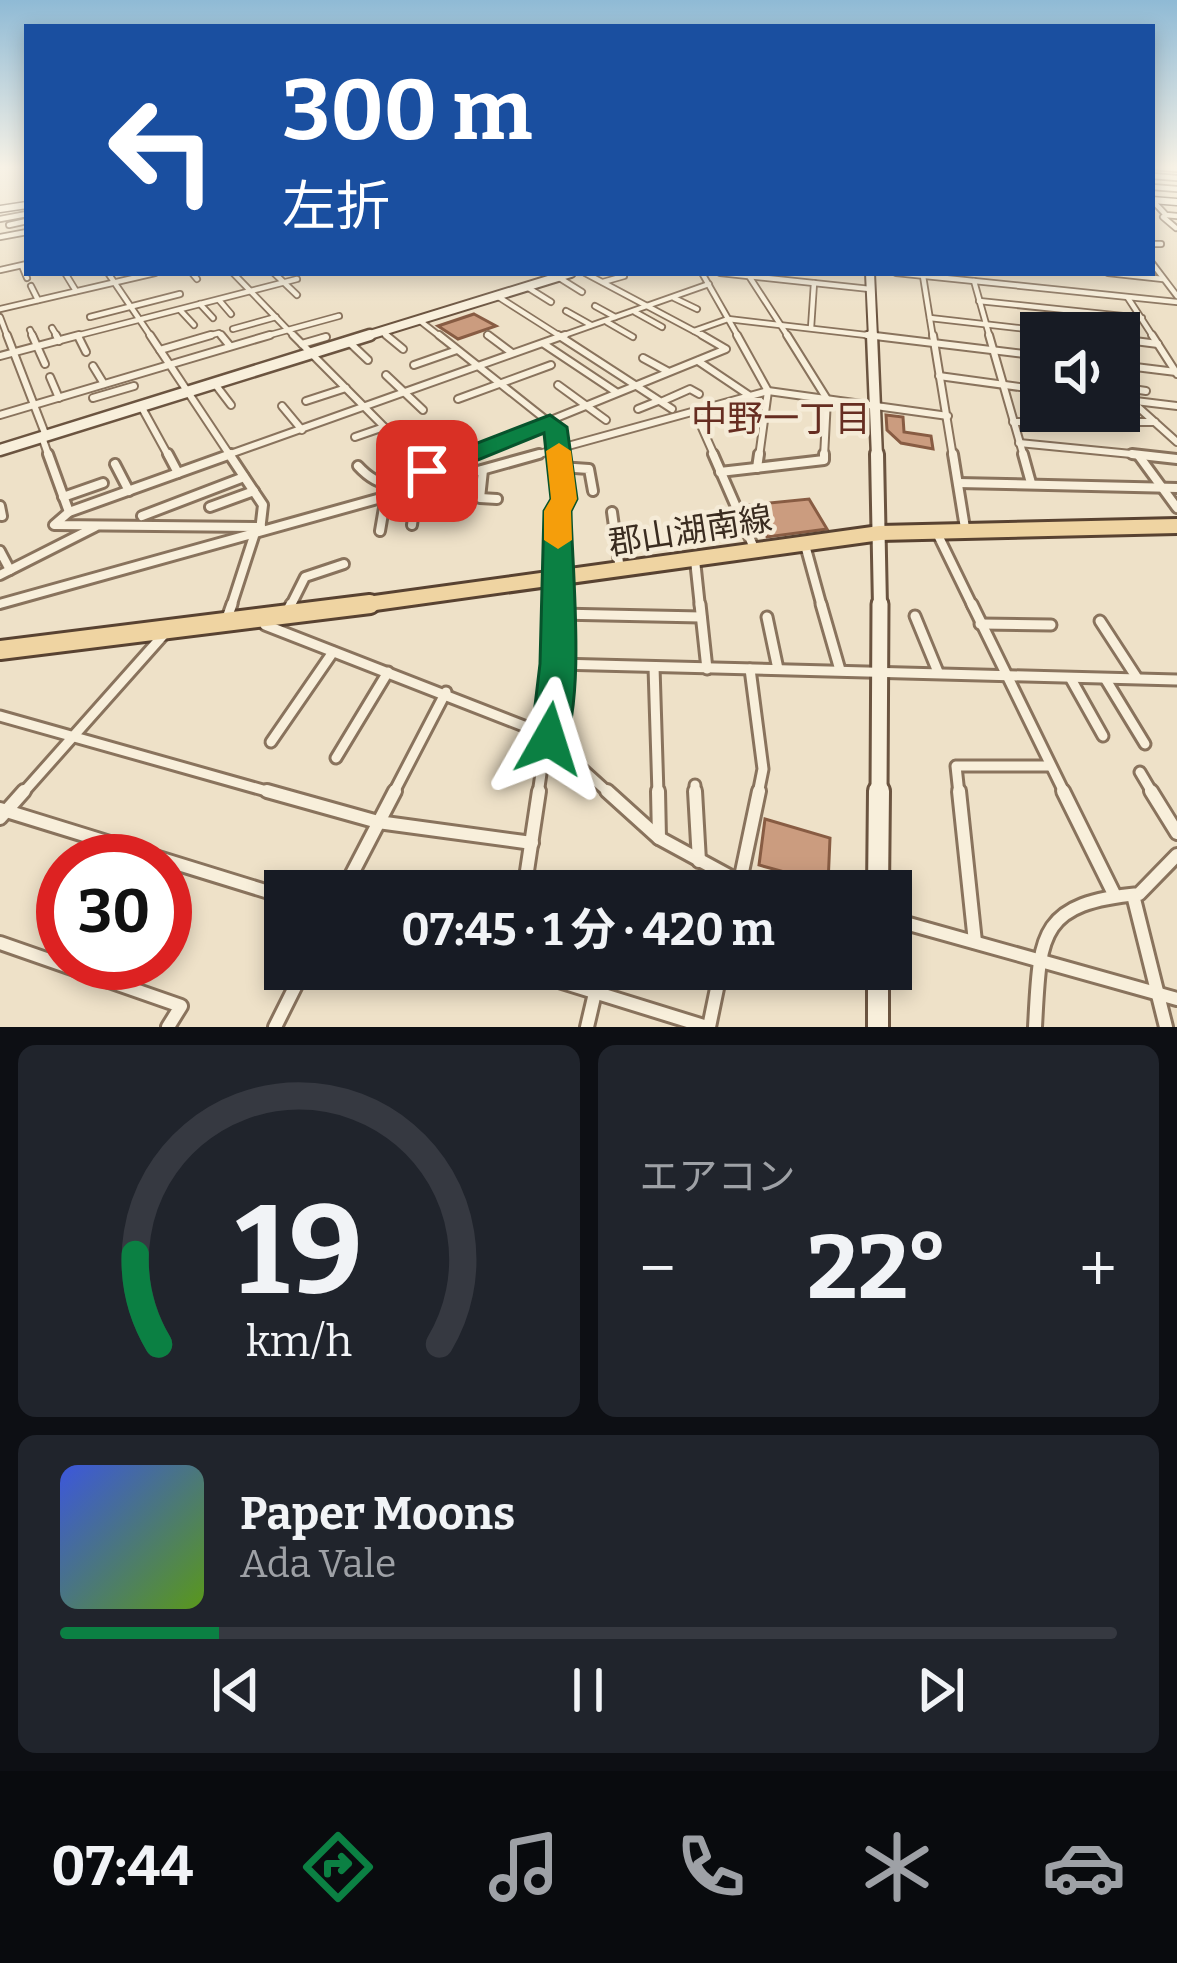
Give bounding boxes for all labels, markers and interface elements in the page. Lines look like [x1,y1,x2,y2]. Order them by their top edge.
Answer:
text: 300 m [282,60,532,161]
icon: left [84,72,240,228]
text: 左折 [282,175,390,239]
map controls [1020,312,1140,432]
button: sound [1020,312,1140,432]
district label: 中野一丁目 [691,397,871,441]
pin [376,420,478,522]
icon: arrive [394,438,460,504]
street label: 郡山湖南線 [606,498,775,564]
position arrow [486,676,612,802]
speed limit sign: 30 [36,834,192,990]
text: 07:45 · 1 分 · 420 m [401,903,775,957]
text: エアコン [640,1154,796,1200]
text: 19 [235,1176,363,1326]
text: 22° [807,1214,948,1322]
text: − [640,1229,676,1308]
text: + [1079,1229,1117,1308]
text: km/h [246,1316,352,1367]
text: Paper Moons [240,1487,515,1541]
text: Ada Vale [240,1541,396,1587]
icon: previous [203,1657,269,1723]
icon: pause [555,1657,621,1723]
icon: next [908,1657,974,1723]
icon: directions [296,1825,380,1909]
icon: music [482,1825,566,1909]
icon: phone [669,1825,753,1909]
icon: climate [855,1825,939,1909]
icon: car [1042,1825,1126,1909]
text: 07:44 [51,1835,193,1899]

